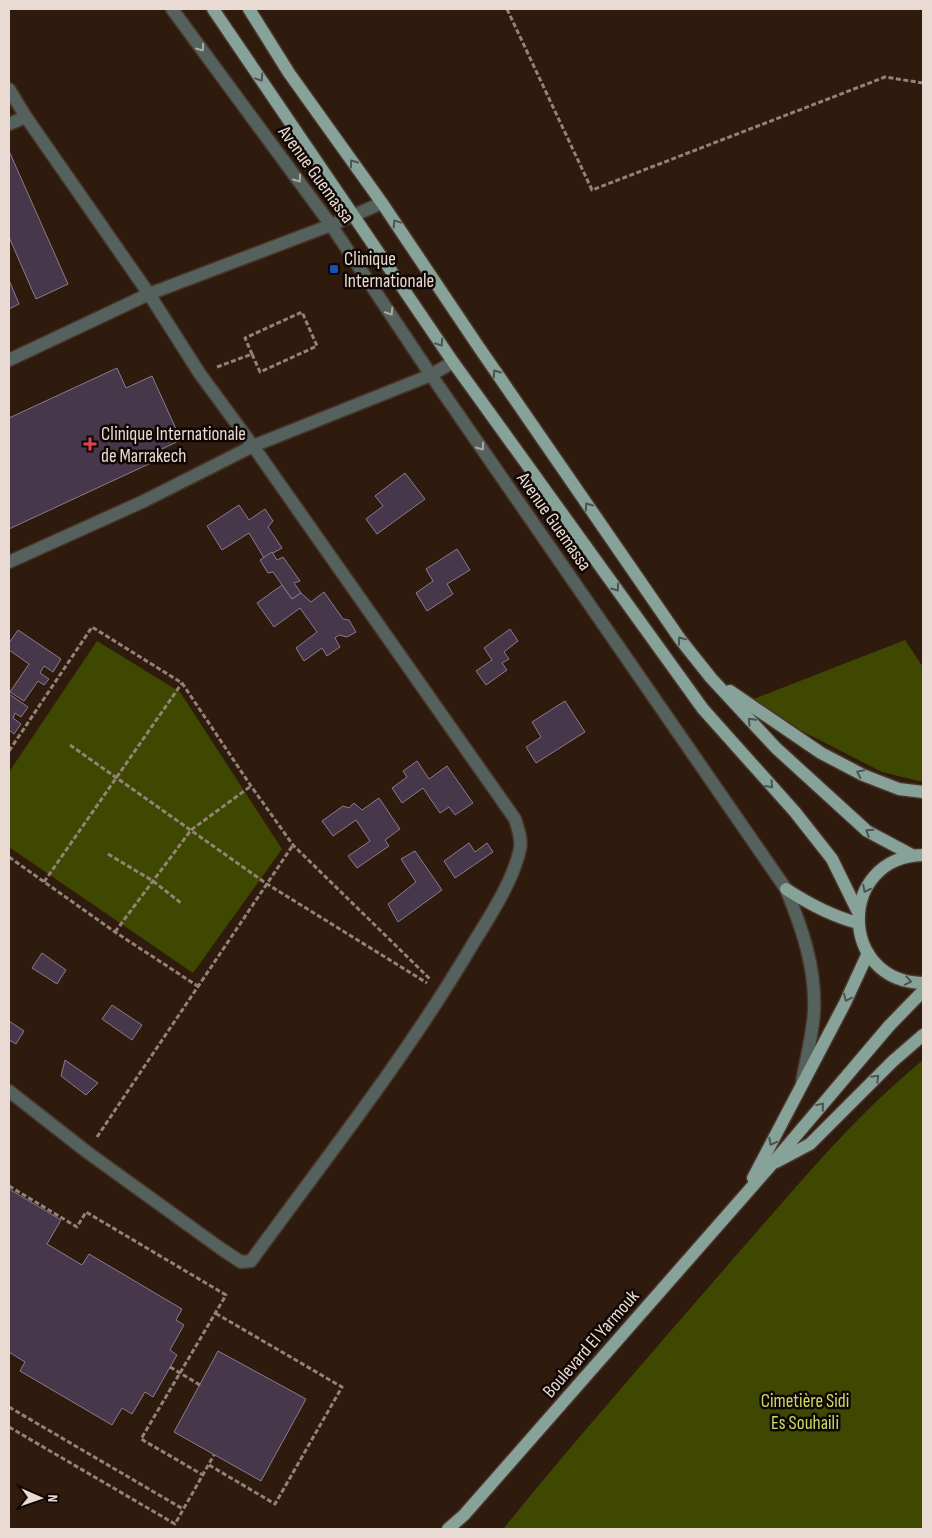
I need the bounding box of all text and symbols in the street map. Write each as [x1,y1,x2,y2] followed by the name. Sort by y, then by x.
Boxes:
[195,42,204,52] one-way arrow
[253,73,263,82] one-way arrow
[272,121,359,228] street label: Avenue Guemassa
[350,159,359,169] one-way arrow
[292,173,300,182] one-way arrow
[393,219,402,229] one-way arrow
[344,248,434,293] place label: Clinique Internationale
[328,263,340,275] marker: Clinique Internationale
[383,307,393,316] one-way arrow
[434,337,443,346] one-way arrow
[493,369,502,378] one-way arrow
[101,423,246,468] place label: Clinique Internationale de Marrakech
[83,437,97,451] marker: Clinique Internationale de Marrakech
[475,441,484,451] one-way arrow
[511,467,596,575] street label: Avenue Guemassa
[585,503,594,512] one-way arrow
[610,583,619,592] one-way arrow
[678,636,687,646] one-way arrow
[748,717,757,726] one-way arrow
[856,769,865,779] one-way arrow
[764,779,773,788] one-way arrow
[865,828,874,838] one-way arrow
[862,884,872,893] one-way arrow
[904,975,913,985] one-way arrow
[844,992,854,1001] one-way arrow
[870,1075,879,1084] one-way arrow
[816,1103,824,1112] one-way arrow
[768,1136,778,1145] one-way arrow
[538,1285,645,1403] street label: Boulevard El Yarmouk
[761,1390,849,1435] park label: Cimetière Sidi Es Souhaili
[15,1473,65,1523] north arrow
[44,1494,61,1502] text: N

